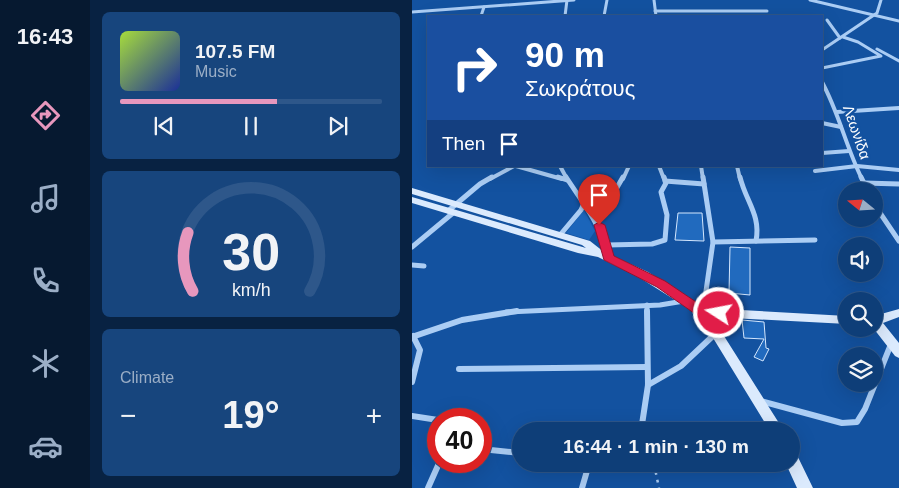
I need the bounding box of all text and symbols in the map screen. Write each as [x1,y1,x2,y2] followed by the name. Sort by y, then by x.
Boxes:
[17,24,73,49] text: 16:43
[442,35,507,100] icon: right
[525,35,605,74] text: 90 m
[195,41,275,62] text: 107.5 FM
[195,63,237,80] text: Music
[525,76,635,101] text: Σωκράτους
[28,98,63,133] icon: directions
[840,103,874,162] street label: Λεωνίδα
[150,112,178,140] icon: previous
[237,112,265,140] icon: pause
[324,112,352,140] icon: next
[495,130,523,158] icon: arrive
[442,133,485,154] text: Then
[578,174,620,225] pin
[28,181,63,216] icon: music
[585,181,613,209] icon: arrive
[838,182,883,228] north arrow
[838,182,883,392] map controls
[222,223,280,281] text: 30
[838,237,883,282] button: sound
[28,263,63,298] icon: phone
[232,280,270,300] text: km/h
[692,286,744,338] position arrow
[838,292,883,337] button: search
[28,346,63,381] icon: climate
[838,347,883,392] button: layers
[120,369,174,386] text: Climate
[222,394,280,436] text: 19°
[120,400,136,431] text: −
[366,400,382,431] text: +
[427,408,492,473] speed limit sign: 40
[28,429,63,464] icon: car
[563,436,749,457] text: 16:44 · 1 min · 130 m

